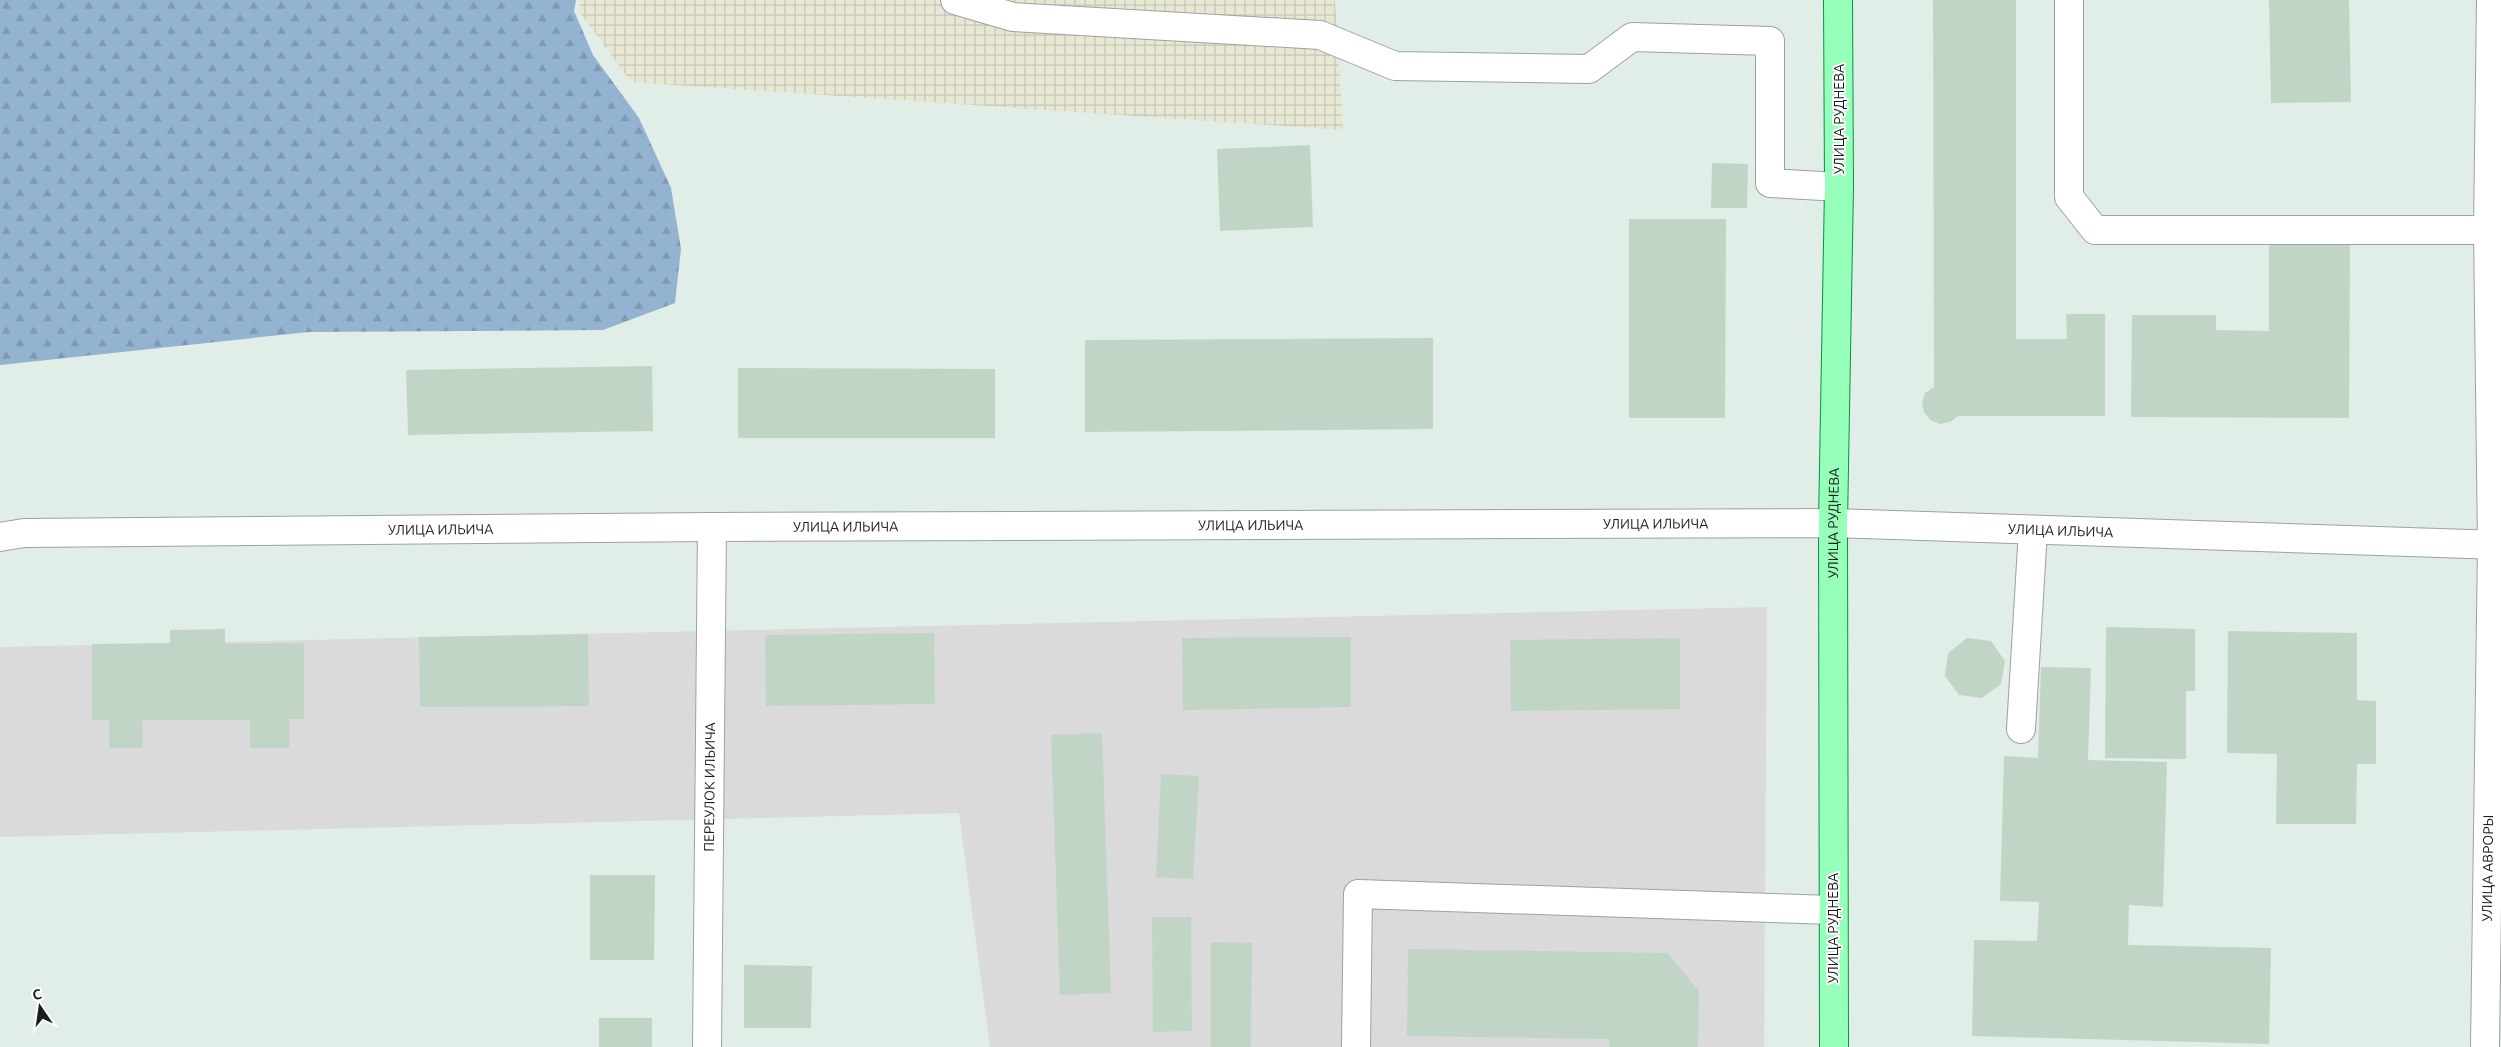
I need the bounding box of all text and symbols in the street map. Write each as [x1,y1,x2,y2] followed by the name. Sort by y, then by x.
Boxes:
[1831,64,1847,174] street label: УЛИЦА РУДНЕВА
[1825,468,1842,578] street label: УЛИЦА РУДНЕВА
[1603,515,1708,532] street label: УЛИЦА ИЛЬИЧА
[1198,517,1303,533] street label: УЛИЦА ИЛЬИЧА
[793,518,898,535] street label: УЛИЦА ИЛЬИЧА
[388,521,493,538] street label: УЛИЦА ИЛЬИЧА
[2008,521,2113,540] street label: УЛИЦА ИЛЬИЧА
[701,722,718,852] street label: ПЕРЕУЛОК ИЛЬИЧА
[2479,815,2496,921] street label: УЛИЦА АВРОРЫ
[1825,873,1841,983] street label: УЛИЦА РУДНЕВА
[15,982,65,1032] north arrow
[31,986,43,1003] text: С

